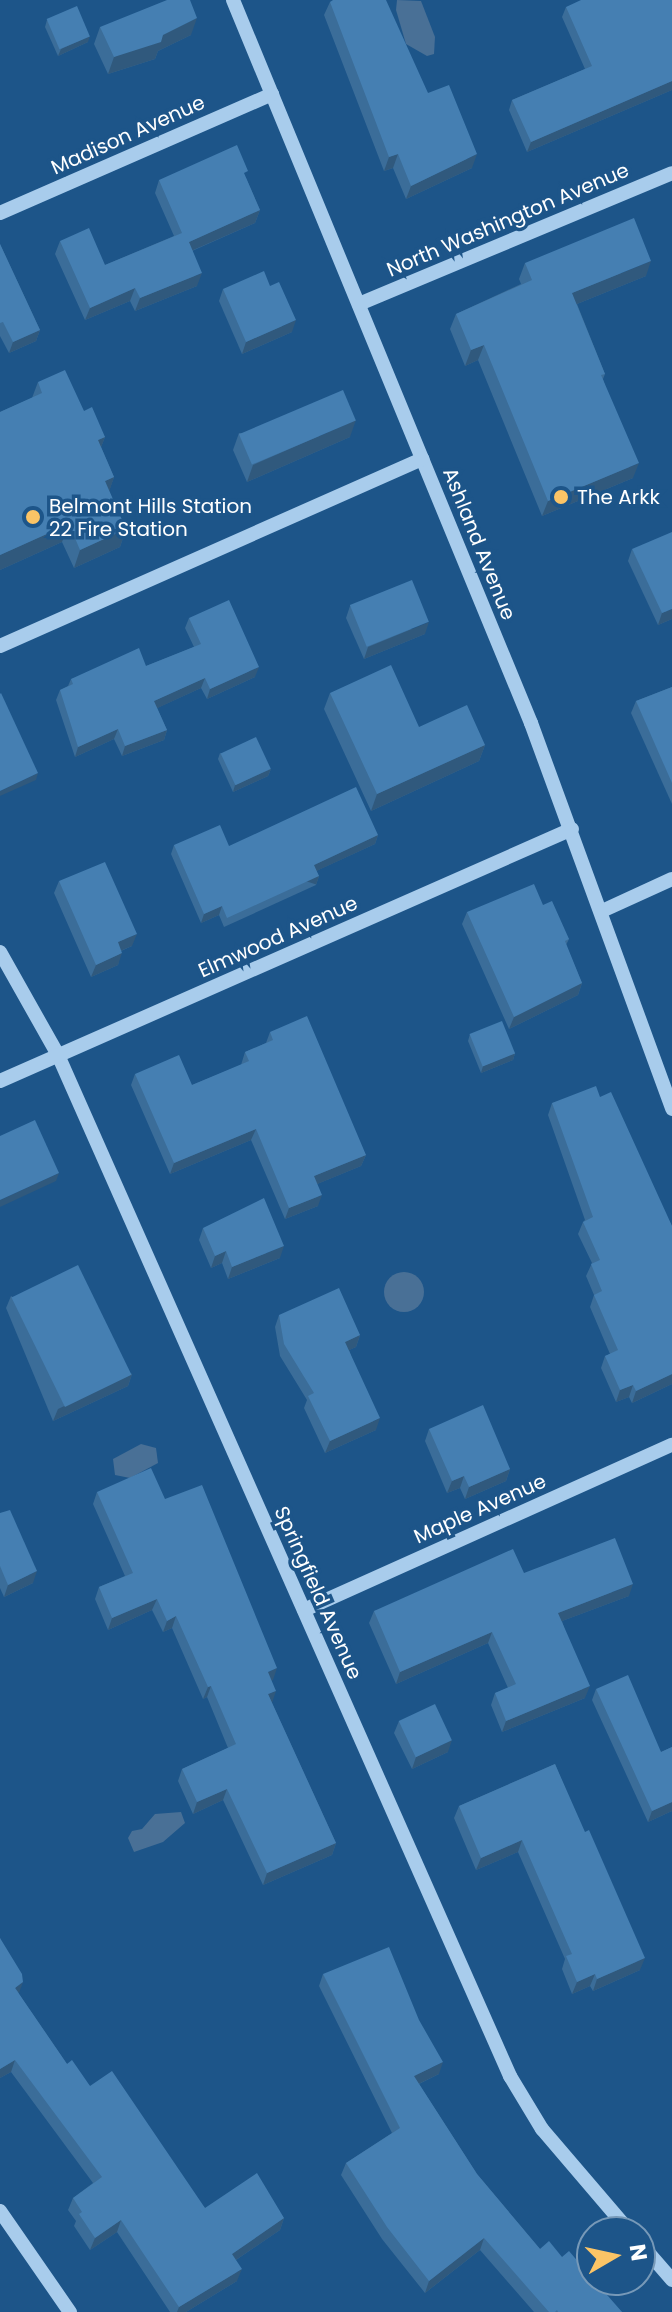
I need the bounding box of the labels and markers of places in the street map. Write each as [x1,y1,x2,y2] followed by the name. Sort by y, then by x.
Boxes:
[577,485,660,509] place label: The Arkk
[552,488,570,506] marker: The Arkk
[49,494,252,541] place label: Belmont Hills Station 22 Fire Station
[24,508,42,526] marker: Belmont Hills Station 22 Fire Station

